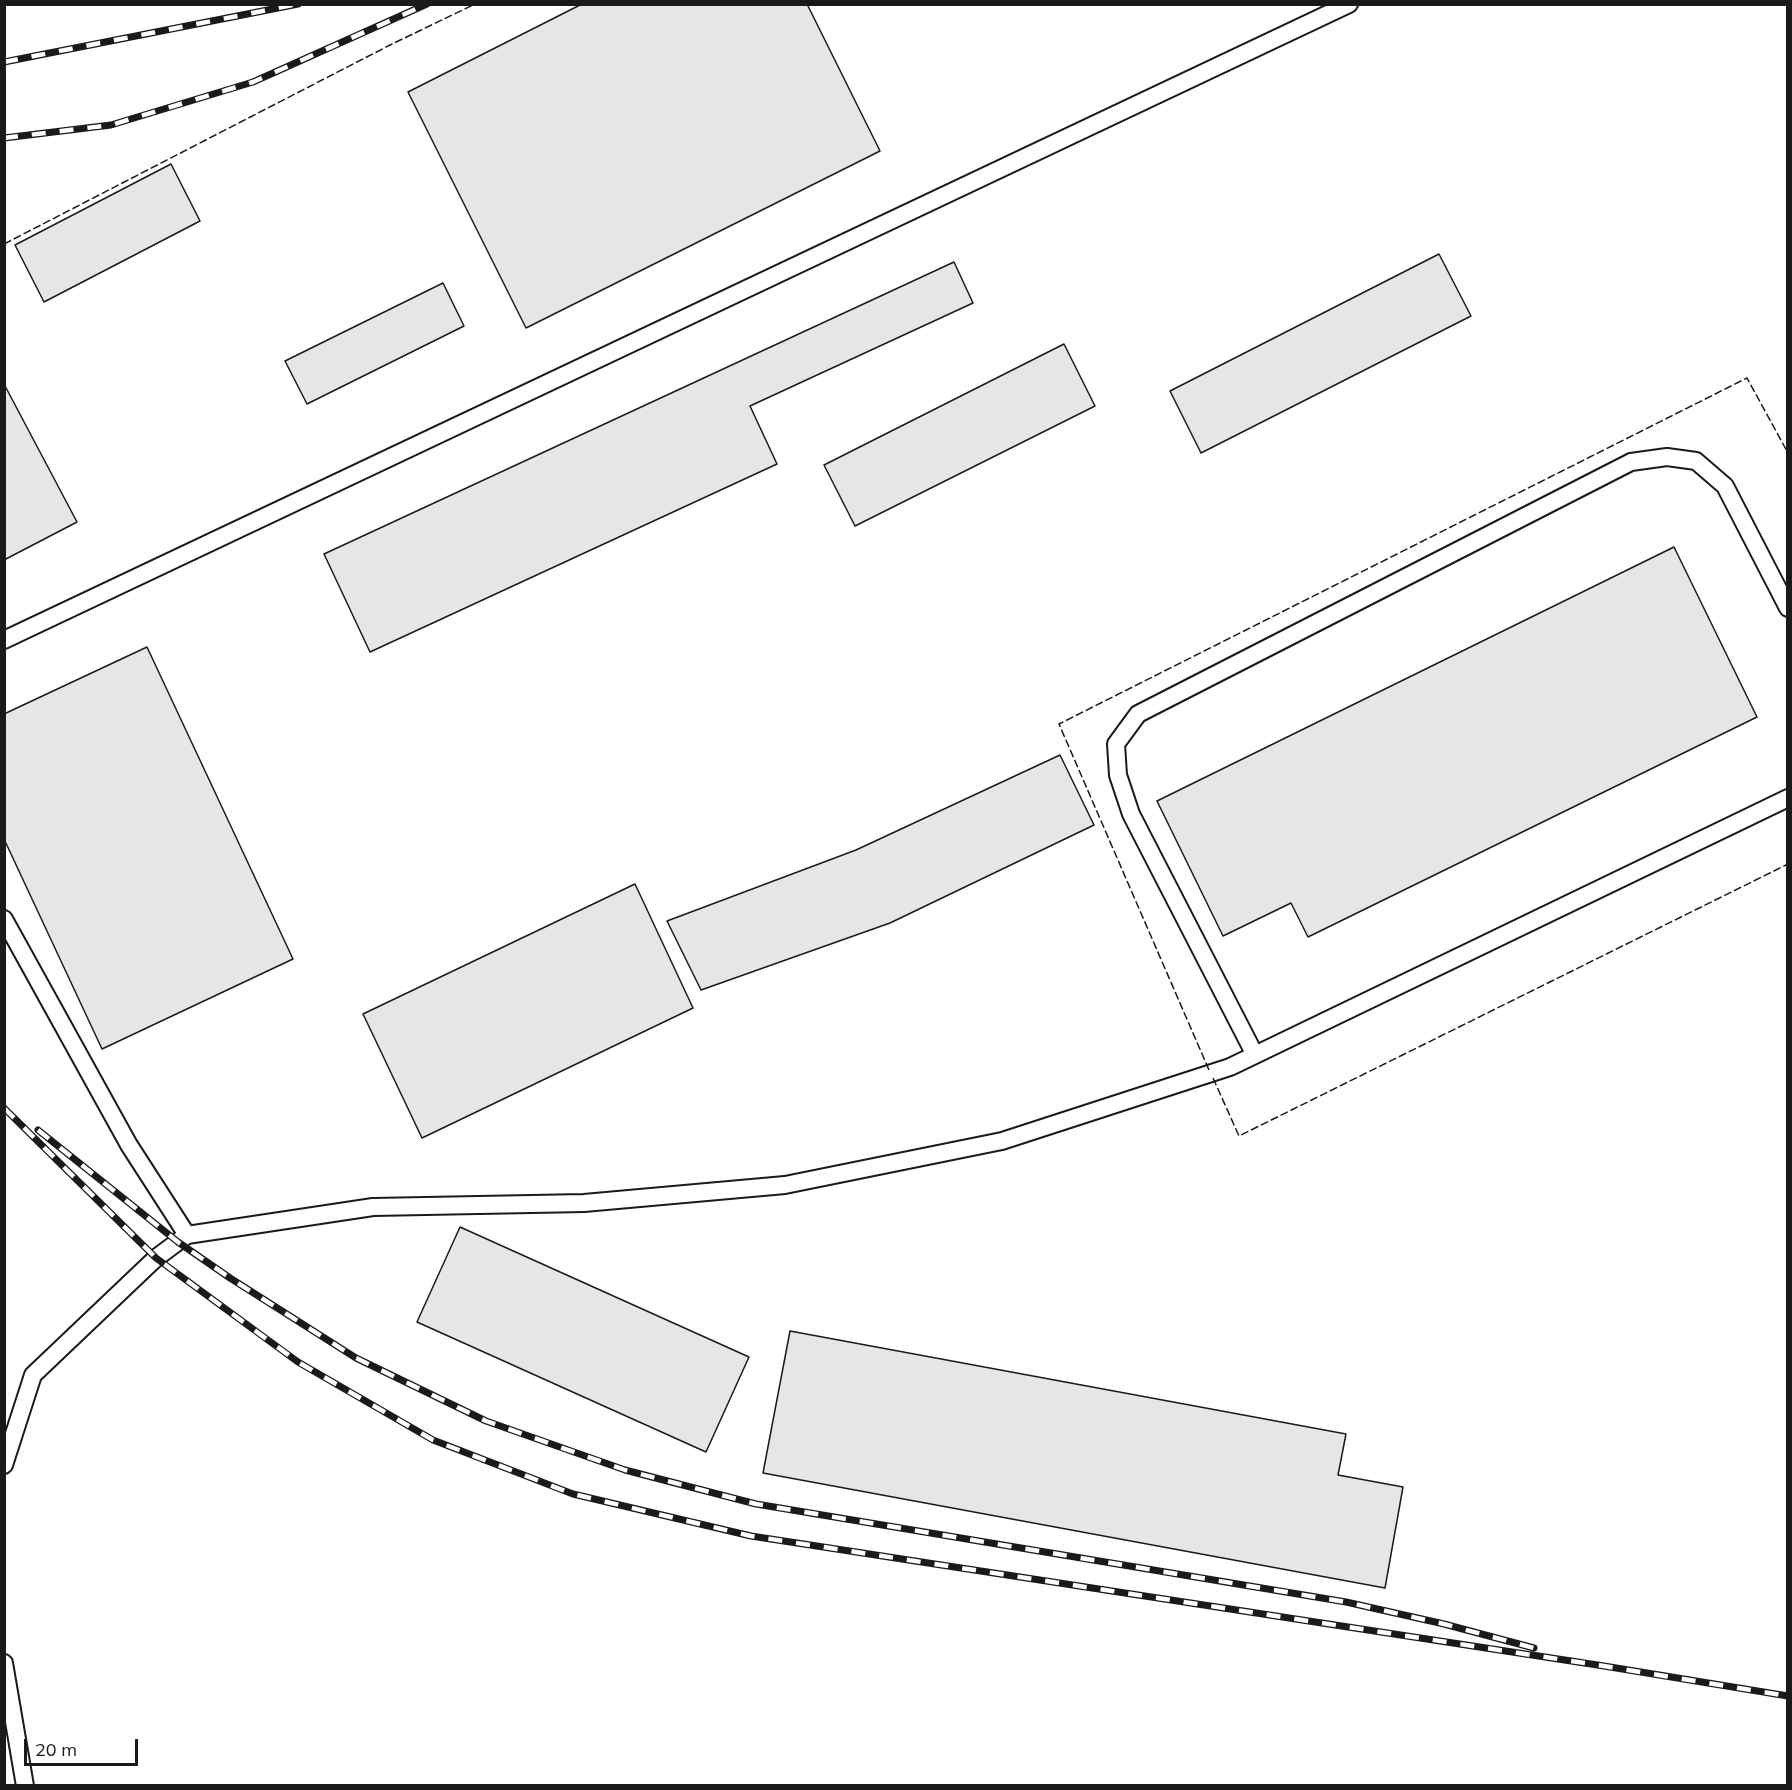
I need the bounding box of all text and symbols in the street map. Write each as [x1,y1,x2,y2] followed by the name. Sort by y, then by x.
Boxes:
[27,1727,141,1765] scale bar
[35,1738,77,1761] text: 20 m

